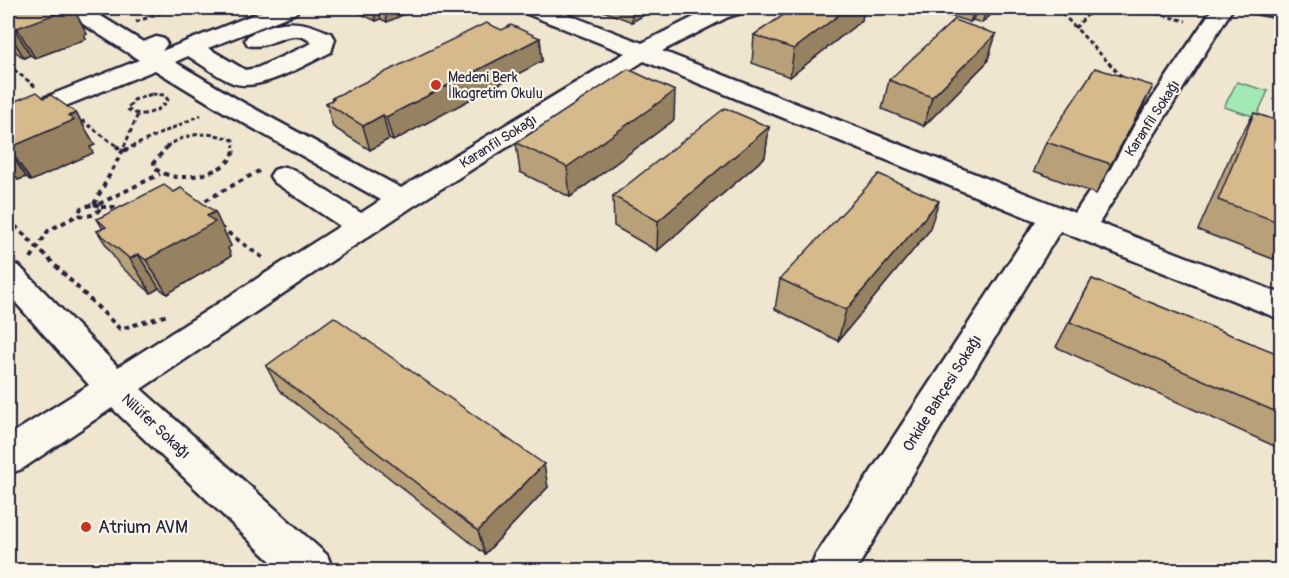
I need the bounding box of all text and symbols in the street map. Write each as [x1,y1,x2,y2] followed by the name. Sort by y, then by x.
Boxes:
[448,69,543,102] place label: Medeni Berk İlkogretim Okulu
[1121,77,1183,160] street label: Karanfil Sokağı
[429,78,443,92] marker: Medeni Berk İlkogretim Okulu
[457,111,540,172] street label: Karanfil Sokağı
[899,331,986,455] street label: Orkide Bahçesi Sokağı
[117,390,194,463] street label: Nilüfer Sokağı
[98,516,188,539] place label: Atrium AVM
[79,520,93,534] marker: Atrium AVM

